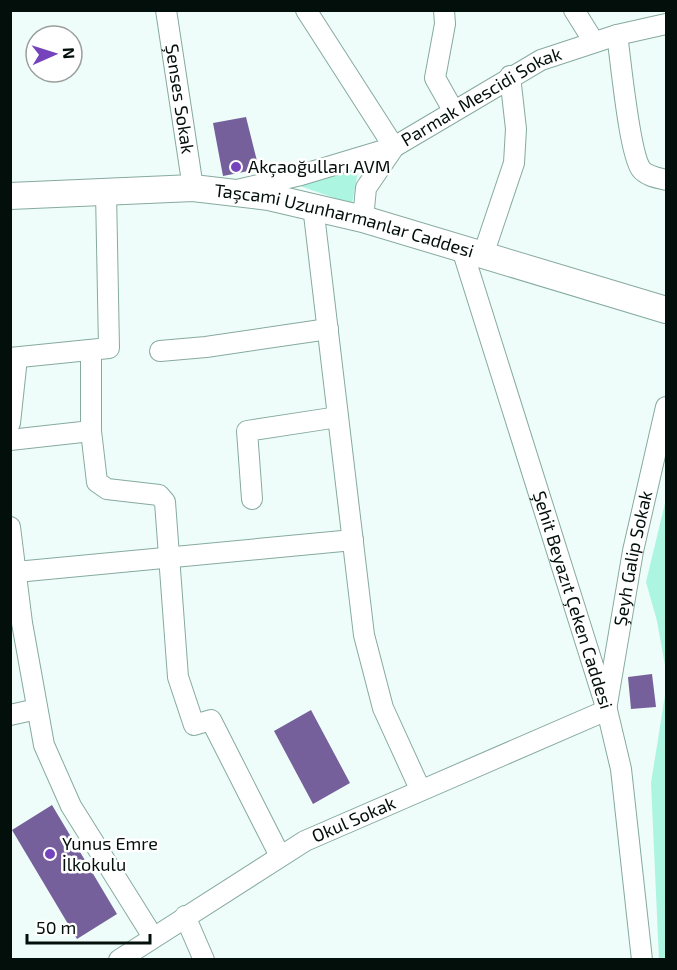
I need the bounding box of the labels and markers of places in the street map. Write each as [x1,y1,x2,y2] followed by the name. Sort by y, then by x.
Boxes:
[248,155,391,178] place label: Akçaoğulları AVM
[229,160,243,174] marker: Akçaoğulları AVM
[62,832,158,875] place label: Yunus Emre İlkokulu
[43,847,57,861] marker: Yunus Emre İlkokulu

